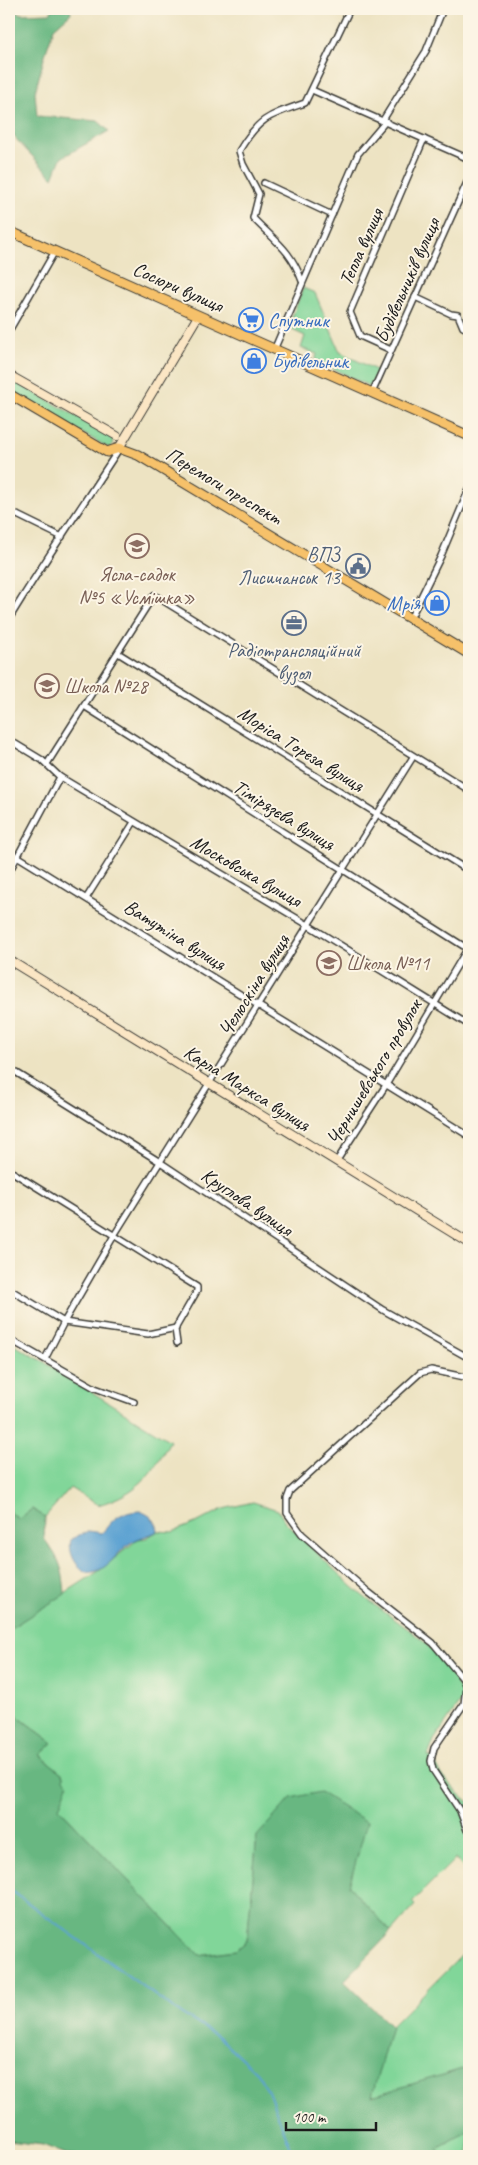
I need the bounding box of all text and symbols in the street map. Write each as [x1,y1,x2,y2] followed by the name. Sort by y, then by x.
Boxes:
[333,203,390,289] street label: Тепла вулиця
[368,212,446,346] street label: Будівельників вулиця
[129,256,229,319] street label: Сосюри вулиця
[238,307,264,333] supermarket icon: Спутник
[268,308,330,333] place label: Спутник
[241,348,267,374] shop icon: Будівельник
[272,349,350,374] place label: Будівельник
[161,441,287,531] street label: Перемоги проспект
[124,533,150,559] school or university icon: Ясла-садок №5 «Усмішка»
[238,542,342,590] place label: ВПЗ Лисичанськ 13
[345,553,371,579] public building icon: ВПЗ Лисичанськ 13
[79,562,195,610] place label: Ясла-садок №5 «Усмішка»
[424,590,450,616] shop icon: Мрія
[387,591,421,616] place label: Мрія
[281,610,307,636] office icon: Радіотрансляційний вузол
[227,638,362,686] place label: Радіотрансляційний вузол
[34,673,60,699] school or university icon: Школа №28
[64,674,149,699] place label: Школа №28
[233,700,369,798] street label: Моріса Тореза вулиця
[228,774,340,857] street label: Тімірязєва вулиця
[186,829,308,914] street label: Московська вулиця
[119,894,231,977] street label: Ватутіна вулиця
[213,929,296,1041] street label: Челюскіна вулиця
[316,950,342,976] school or university icon: Школа №11
[346,951,430,976] place label: Школа №11
[321,993,428,1149] street label: Чернишевського провулок
[179,1039,315,1137] street label: Карла Маркса вулиця
[196,1162,299,1243] street label: Круглова вулиця
[286,2100,376,2132] scale bar
[293,2108,327,2127] text: 100 m

